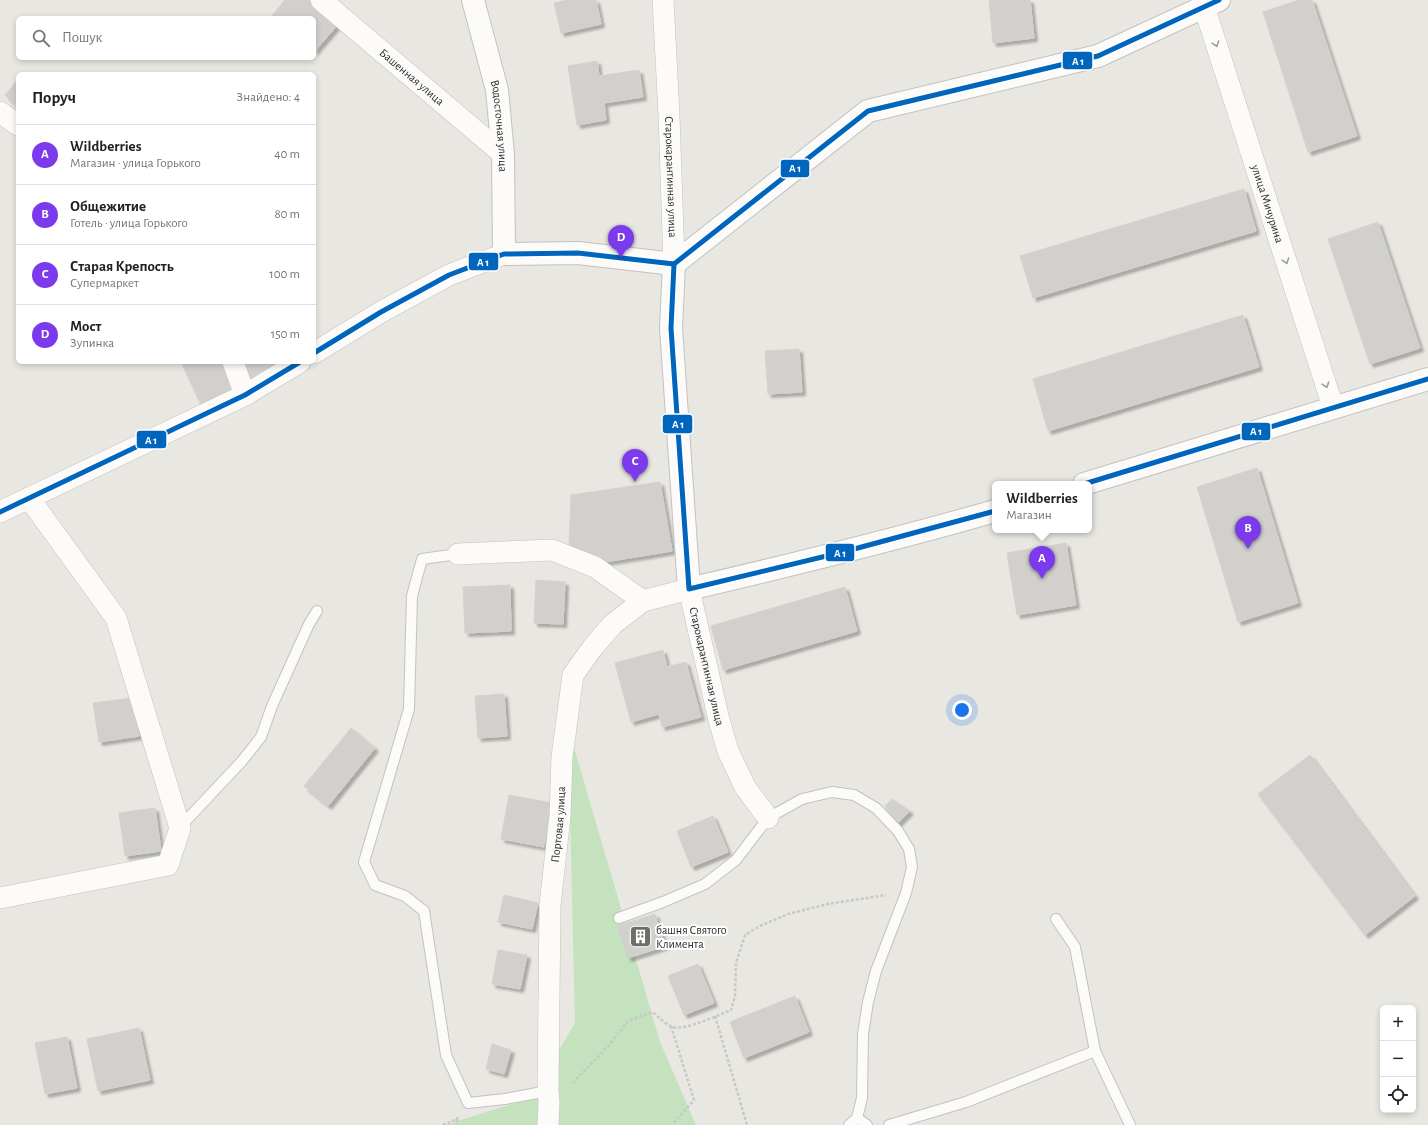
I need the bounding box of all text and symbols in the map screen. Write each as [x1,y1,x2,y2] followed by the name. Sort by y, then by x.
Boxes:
[16,16,316,60] search box
[30,27,52,49] icon: search
[62,30,102,45] text: Пошук
[1211,40,1220,47] one-way arrow
[377,46,447,108] street label: Башенная улица
[1062,51,1093,70] line badge: A 1
[1072,56,1084,67] text: A 1
[489,78,509,172] street label: Водосточная улица
[32,89,76,106] text: Поруч
[237,91,300,104] text: Знайдено: 4
[663,116,679,238] street label: Старокарантинная улица
[70,139,141,154] text: Wildberries
[41,148,49,161] text: A
[274,148,300,161] text: 40 m
[70,157,201,170] text: Магазин · улица Горького
[780,159,810,178] line badge: A 1
[1248,162,1286,245] street label: улица Мичурина
[789,163,801,174] text: A 1
[70,199,146,214] text: Общежитие
[41,208,49,221] text: B
[274,208,300,221] text: 80 m
[70,217,188,230] text: Готель · улица Горького
[608,225,634,258] pin: D
[468,252,499,271] line badge: A 1
[477,257,489,268] text: A 1
[1281,257,1290,264] one-way arrow
[70,259,174,274] text: Старая Крепость
[42,268,48,281] text: C
[269,268,300,281] text: 100 m
[70,277,139,290] text: Супермаркет
[70,319,101,334] text: Мост
[41,328,49,341] text: D
[271,328,300,341] text: 150 m
[70,337,114,350] text: Зупинка
[1321,381,1330,388] one-way arrow
[662,414,693,434] line badge: A 1
[672,419,684,430] text: A 1
[1241,422,1271,441] line badge: A 1
[1250,426,1262,437] text: A 1
[136,430,167,449] line badge: A 1
[145,435,157,446] text: A 1
[622,449,648,482] pin: C
[992,481,1092,533] popup
[1006,491,1078,506] text: Wildberries
[1006,509,1052,522] text: Магазин
[1235,516,1261,549] pin: B
[825,543,855,562] line badge: A 1
[1029,546,1055,579] pin: A
[834,548,846,559] text: A 1
[687,606,727,728] street label: Старокарантинная улица
[952,700,972,720] your location
[549,786,567,863] street label: Портовая улица
[628,924,654,950] building icon: башня Святого Климента
[656,924,727,950] place label: башня Святого Климента
[1380,1005,1416,1113] map controls
[1380,1005,1416,1041] button: +
[1380,1041,1416,1077] button: −
[1380,1077,1416,1113] button: locate

